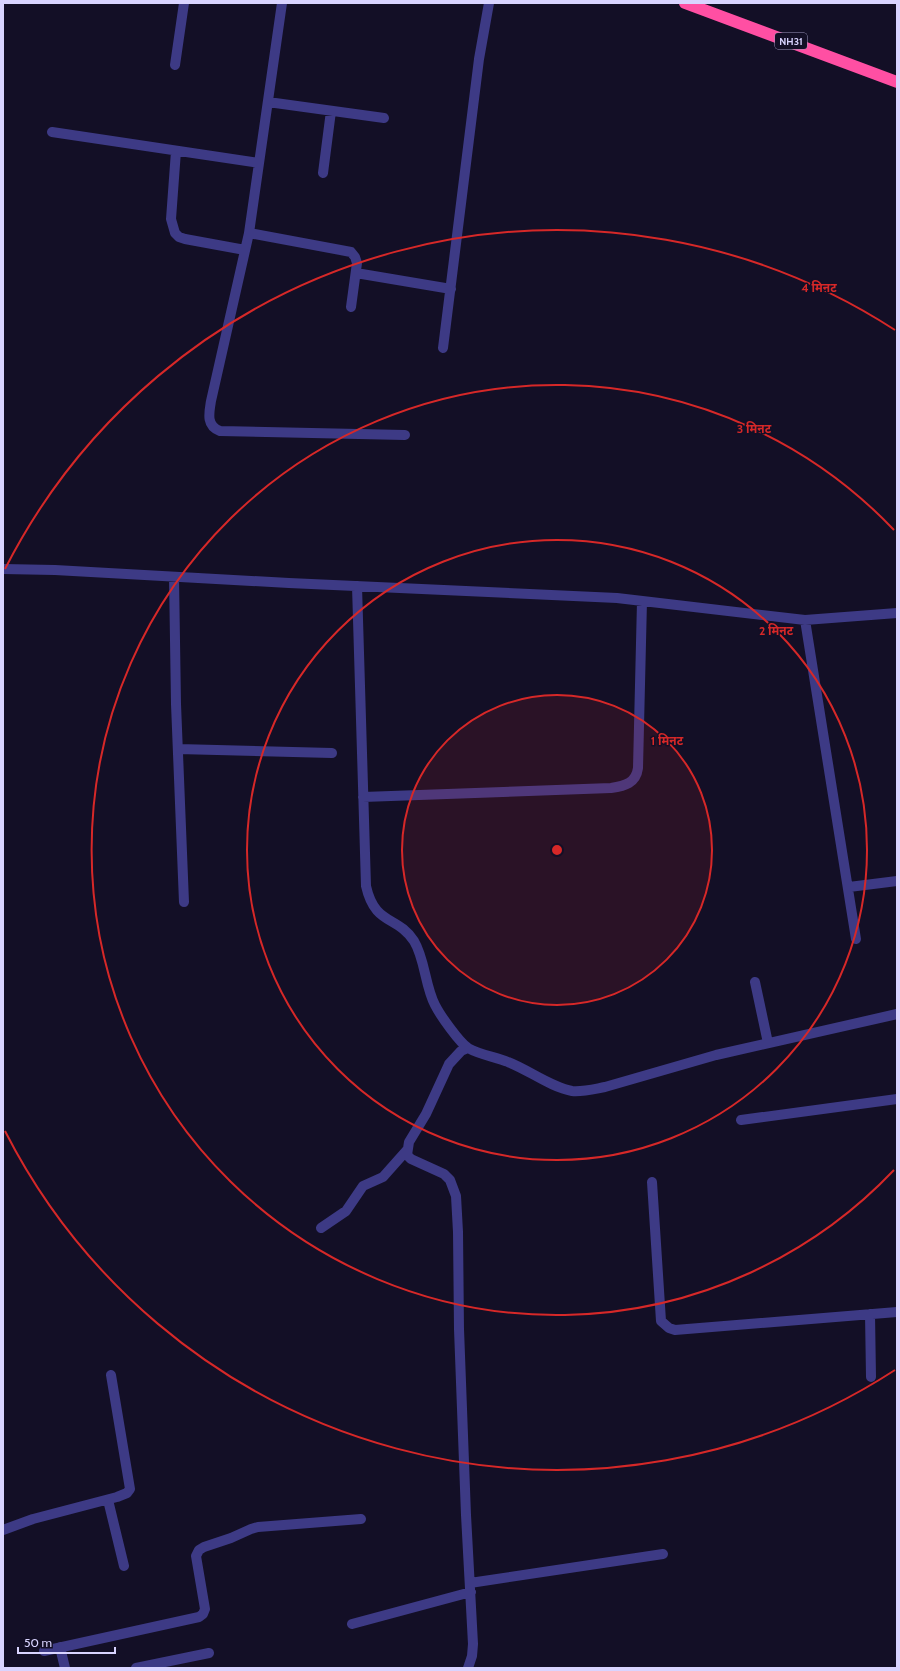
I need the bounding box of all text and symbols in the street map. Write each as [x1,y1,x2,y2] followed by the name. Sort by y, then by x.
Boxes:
[775,33,807,49] road number: NH31
[801,280,837,295] text: 4 मिनट
[737,421,772,436] text: 3 मिनट
[759,623,794,638] text: 2 मिनट
[651,733,684,748] text: 1 मिनट
[550,843,564,857] centre of rings
[18,1629,115,1655] scale bar
[24,1635,52,1650] text: 50 m

